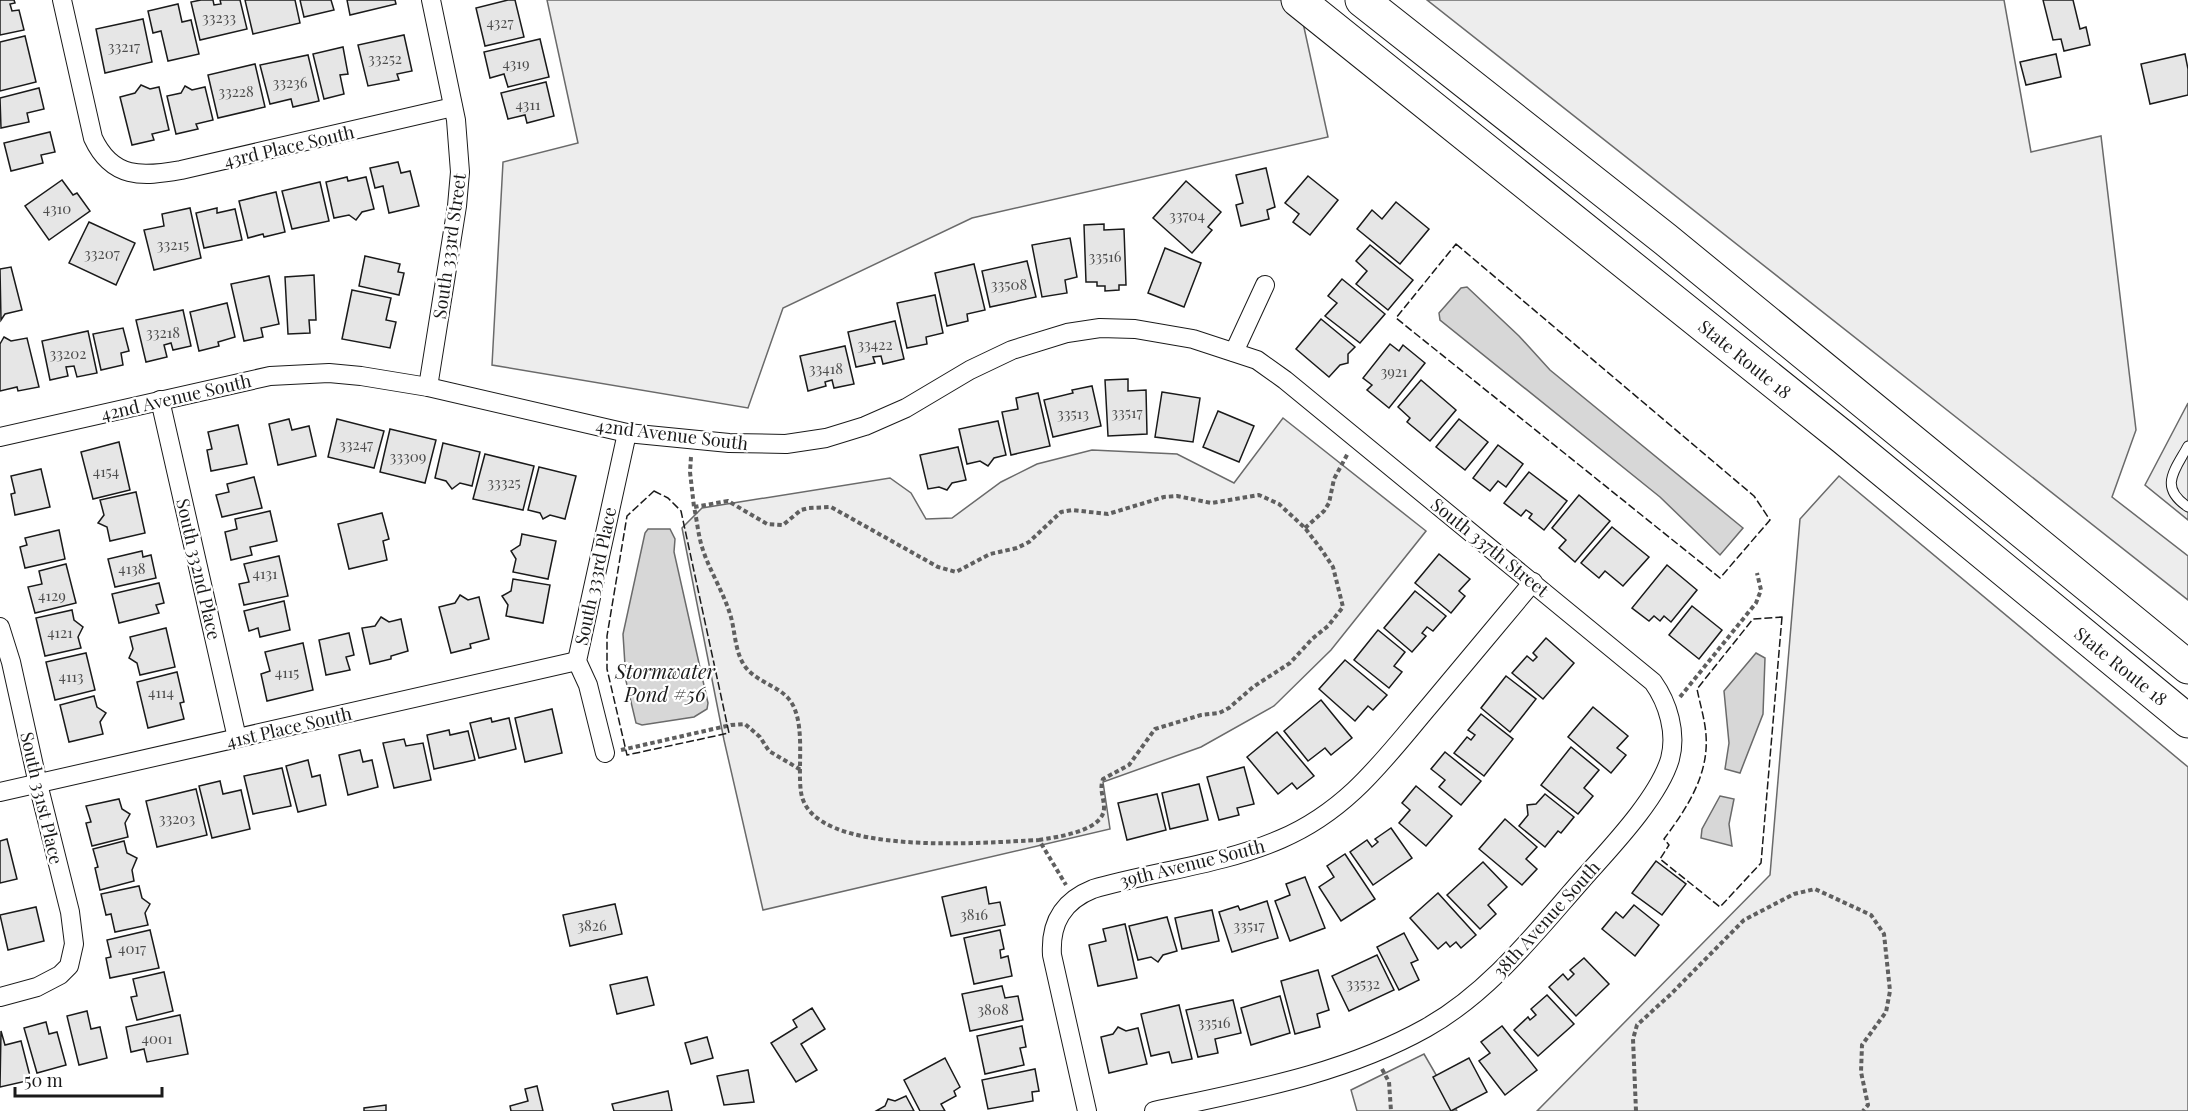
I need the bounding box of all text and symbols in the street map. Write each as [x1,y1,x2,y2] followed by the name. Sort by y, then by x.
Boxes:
[202,7,236,27] house number: 33233
[486,12,514,32] house number: 4327
[108,36,140,56] house number: 33217
[368,48,402,68] house number: 33252
[502,53,530,73] house number: 4319
[272,72,308,92] house number: 33236
[218,81,254,101] house number: 33228
[515,94,541,114] house number: 4311
[221,119,357,173] street label: 43rd Place South
[427,171,471,320] street label: South 333rd Street
[43,198,71,218] house number: 4310
[1169,205,1205,225] house number: 33704
[157,234,189,254] house number: 33215
[84,243,120,263] house number: 33207
[1088,246,1122,266] house number: 33516
[991,274,1027,294] house number: 33508
[1694,314,1796,404] street label: State Route 18
[146,322,180,342] house number: 33218
[857,334,893,354] house number: 33422
[50,343,86,363] house number: 33202
[809,358,843,378] house number: 33418
[1380,361,1408,381] house number: 3921
[99,368,254,426] street label: 42nd Avenue South
[1111,402,1143,422] house number: 33517
[1057,403,1089,423] house number: 33513
[594,413,750,455] street label: 42nd Avenue South
[339,434,373,454] house number: 33247
[390,446,426,466] house number: 33309
[93,461,119,481] house number: 4154
[487,472,521,492] house number: 33325
[1426,492,1554,602] street label: South 337th Street
[171,496,227,642] street label: South 332nd Place
[569,505,621,647] street label: South 333rd Place
[118,558,146,578] house number: 4138
[252,563,278,583] house number: 4131
[38,585,66,605] house number: 4129
[2070,621,2172,711] street label: State Route 18
[47,622,73,642] house number: 4121
[614,657,717,707] water label: Stormwater Pond #56
[275,662,299,682] house number: 4115
[58,666,84,686] house number: 4113
[148,682,174,702] house number: 4114
[224,701,354,753] street label: 41st Place South
[15,729,69,867] street label: South 331st Place
[159,808,195,828] house number: 33203
[1117,833,1268,893] street label: 39th Avenue South
[1487,855,1605,982] street label: 38th Avenue South
[960,904,988,924] house number: 3816
[577,915,607,935] house number: 3826
[1233,915,1265,935] house number: 33517
[118,938,146,958] house number: 4017
[1346,973,1380,993] house number: 33532
[977,999,1009,1019] house number: 3808
[1197,1012,1231,1032] house number: 33516
[142,1028,173,1048] house number: 4001
[15,1060,162,1098] scale bar
[24,1068,63,1092] text: 50 m

